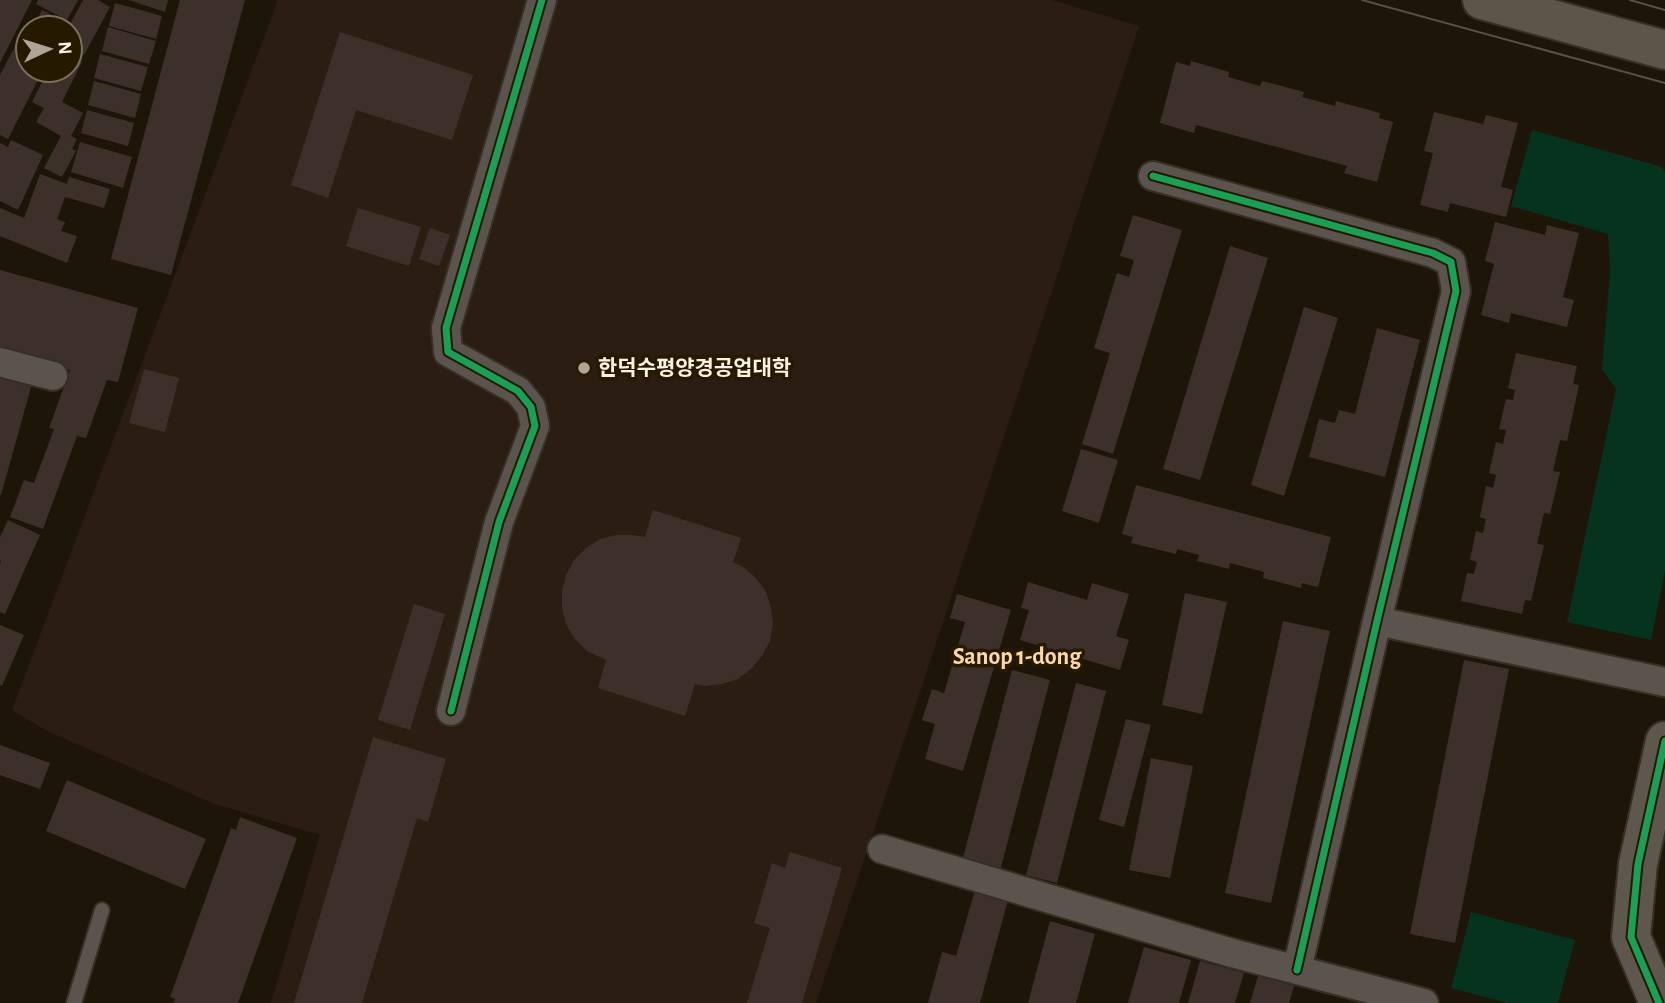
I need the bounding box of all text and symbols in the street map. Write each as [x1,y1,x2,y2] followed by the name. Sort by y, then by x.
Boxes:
[14,14,84,84] north arrow
[55,41,74,55] text: N
[598,357,791,379] place label: 한덕수평양경공업대학
[576,360,592,376] marker: 한덕수평양경공업대학
[953,645,1082,669] district label: Sanop 1-dong

